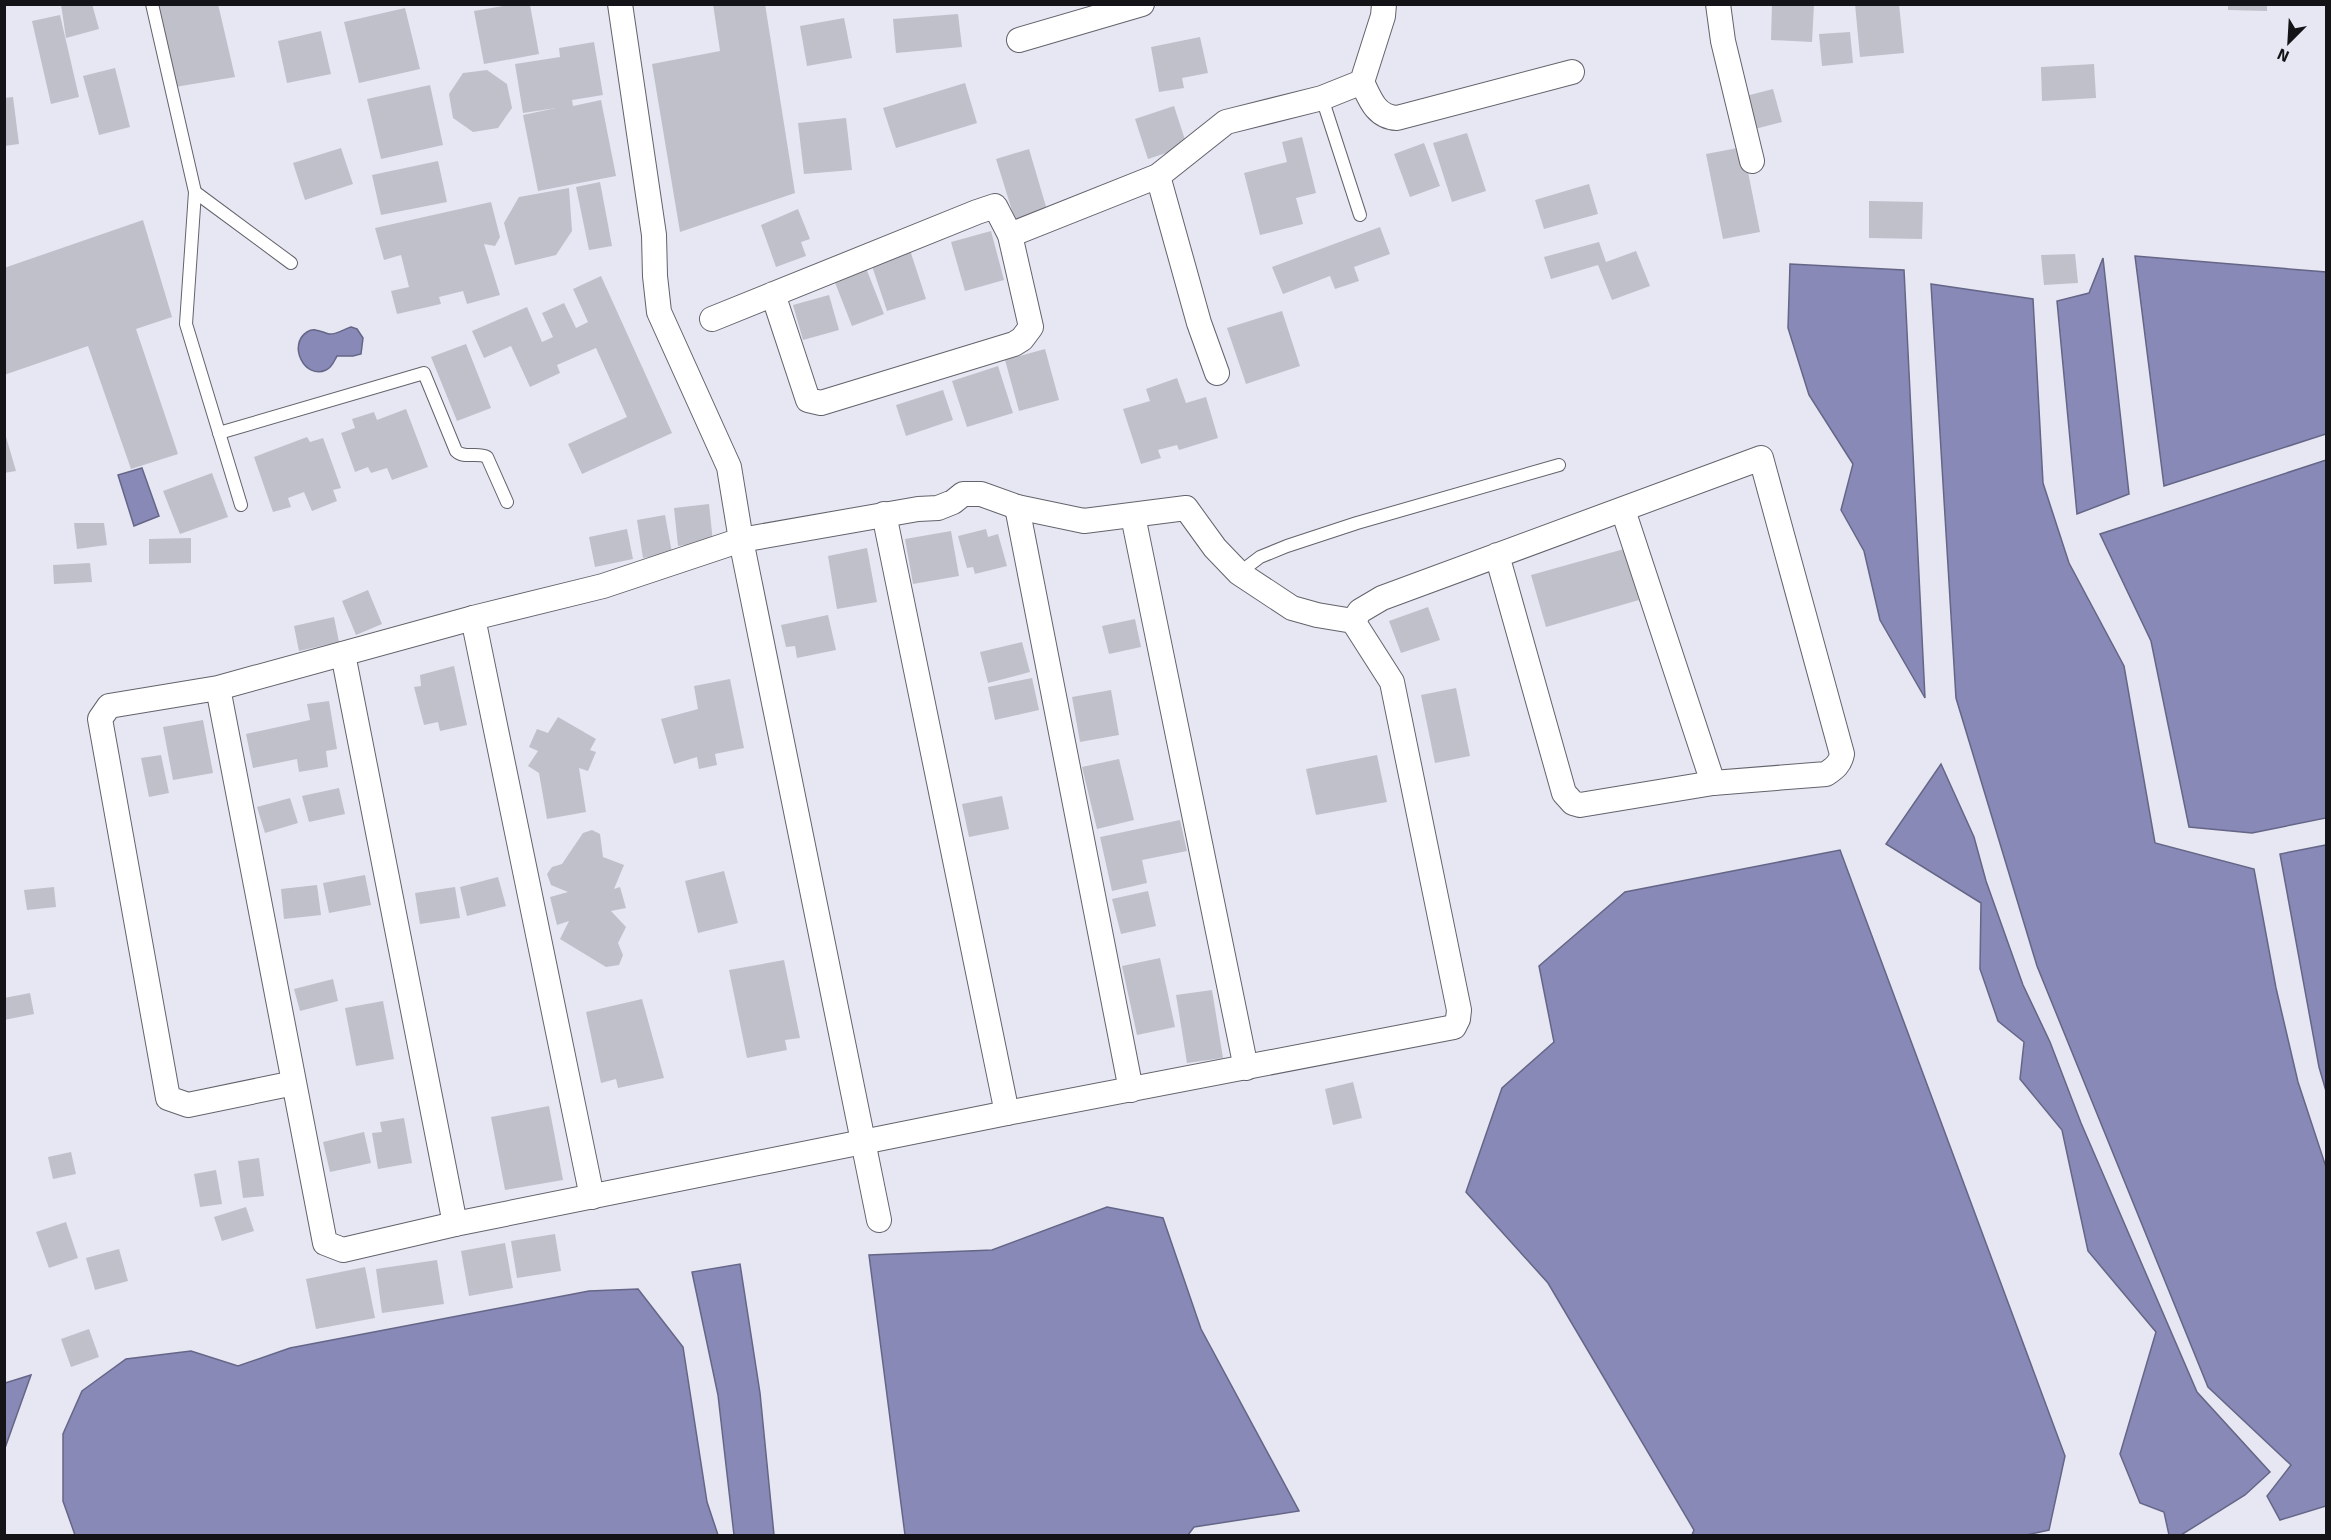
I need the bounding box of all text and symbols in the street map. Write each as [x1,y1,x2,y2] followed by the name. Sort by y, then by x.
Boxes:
[2259,12,2319,72] north arrow
[2274,43,2292,66] text: N

